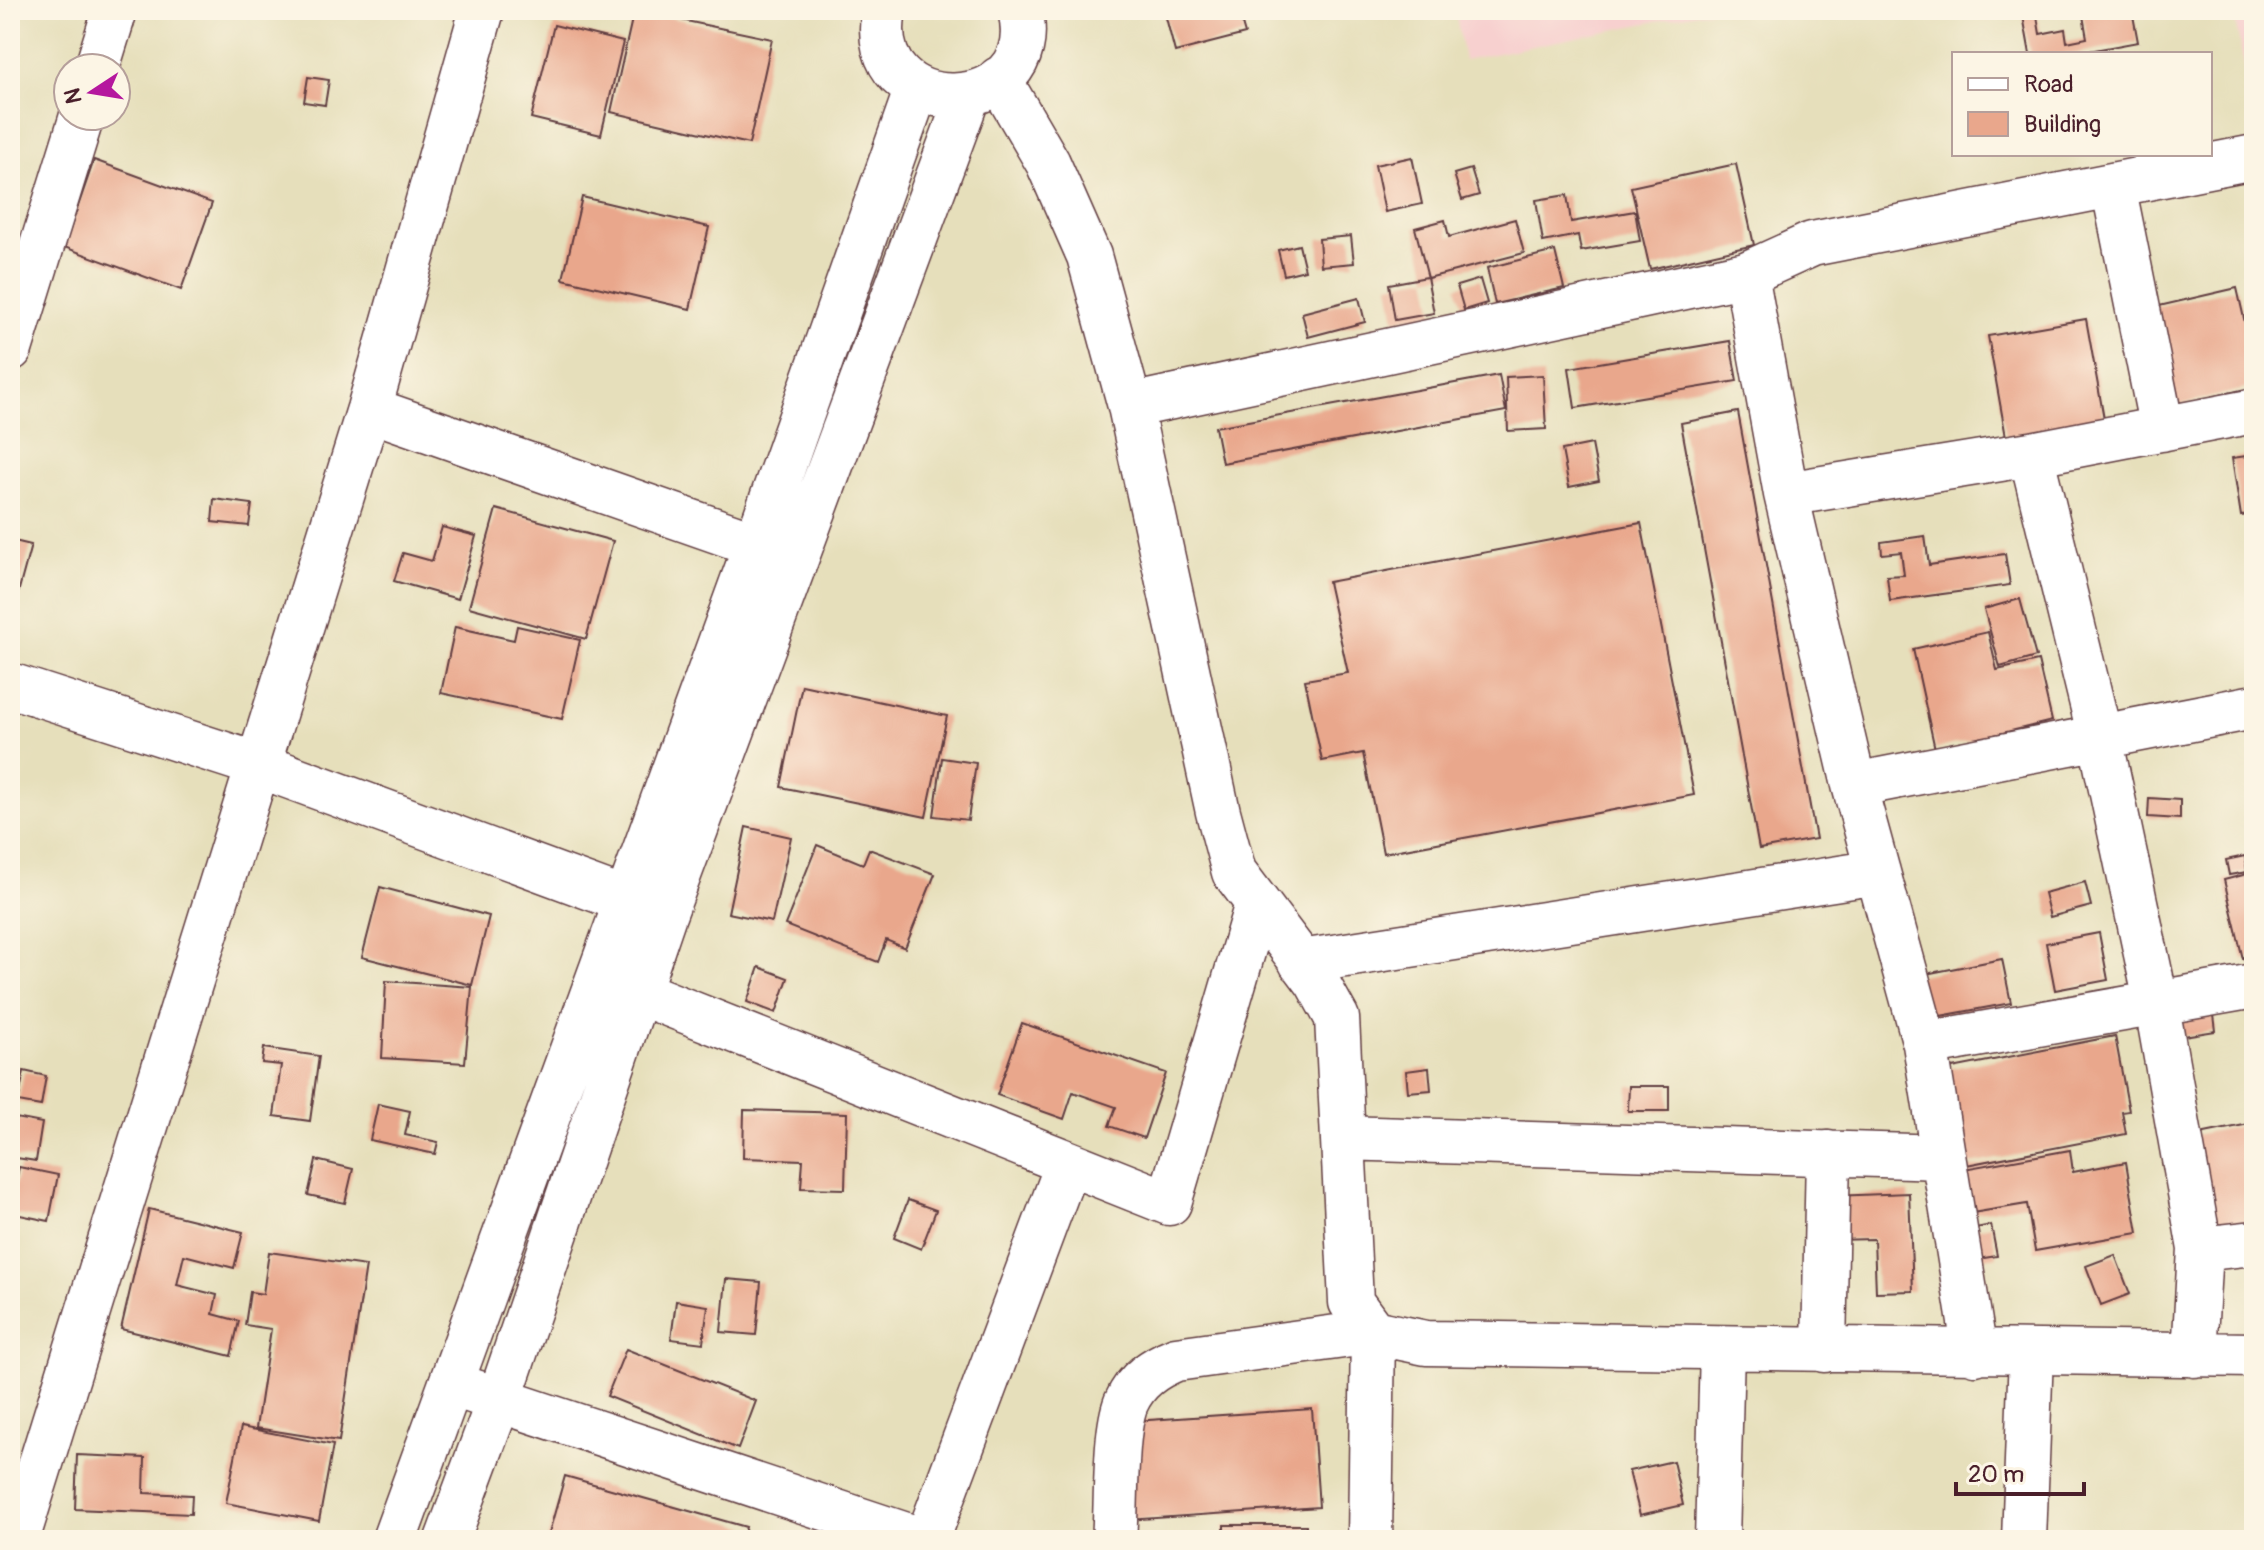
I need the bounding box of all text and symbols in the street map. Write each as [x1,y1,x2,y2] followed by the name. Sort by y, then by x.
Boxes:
[52,52,132,132] north arrow
[1952,52,2212,156] legend
[2024,70,2074,99] text: Road
[58,86,89,106] text: N
[2024,110,2101,139] text: Building
[1956,1446,2084,1496] scale bar
[1968,1460,2024,1489] text: 20 m

